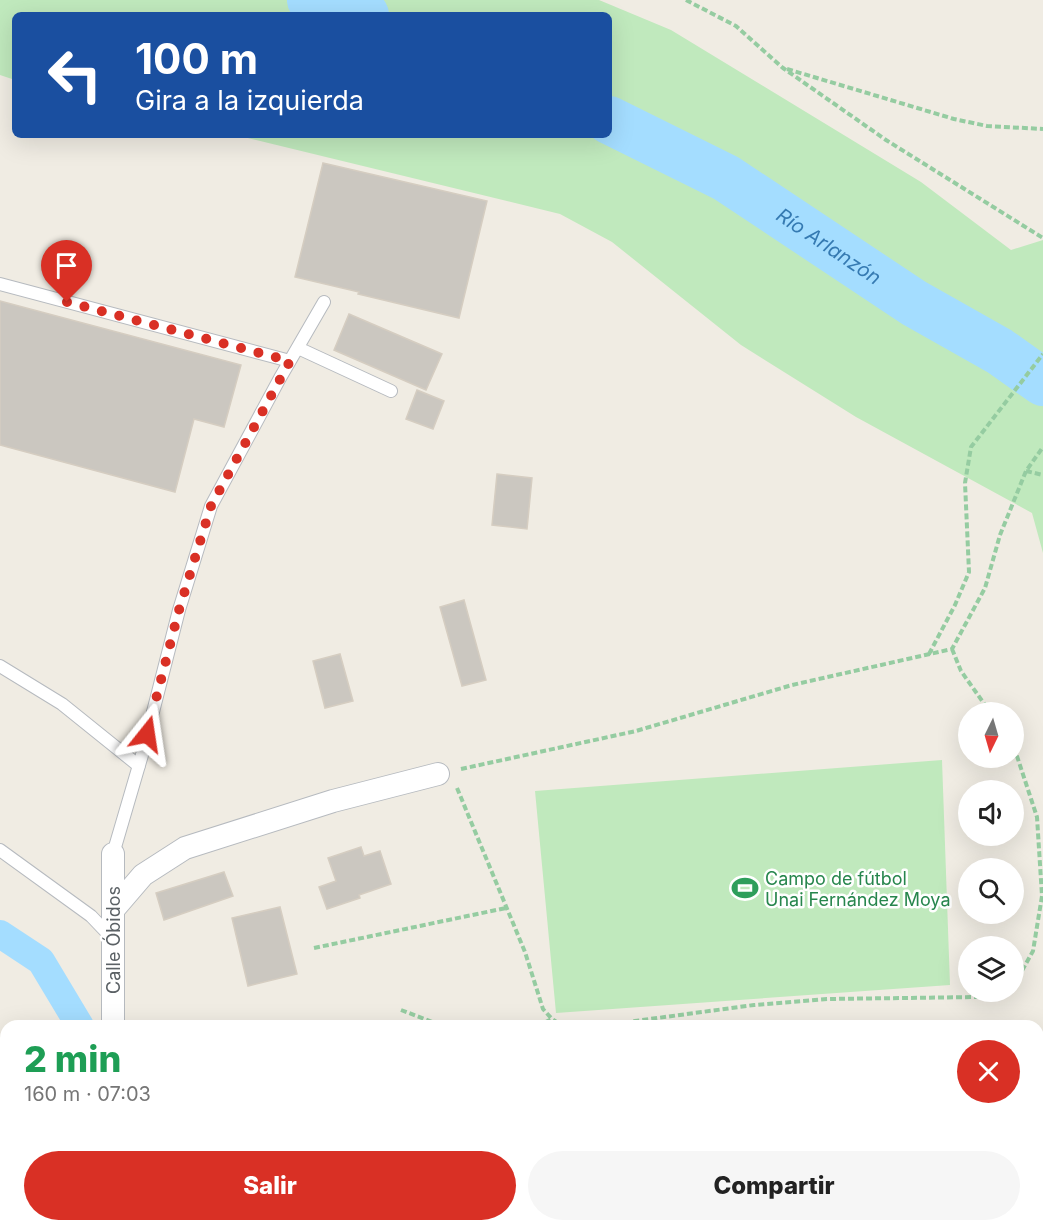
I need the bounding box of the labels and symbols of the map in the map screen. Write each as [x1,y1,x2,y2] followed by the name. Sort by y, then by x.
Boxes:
[772,203,886,290] water label: Río Arlanzón
[41,240,92,302] pin
[115,702,179,766] position arrow
[958,702,1024,768] north arrow
[765,868,951,910] place label: Campo de fútbol Unai Fernández Moya
[730,873,760,903] sports icon: Campo de fútbol Unai Fernández Moya
[102,886,124,994] street label: Calle Óbidos

